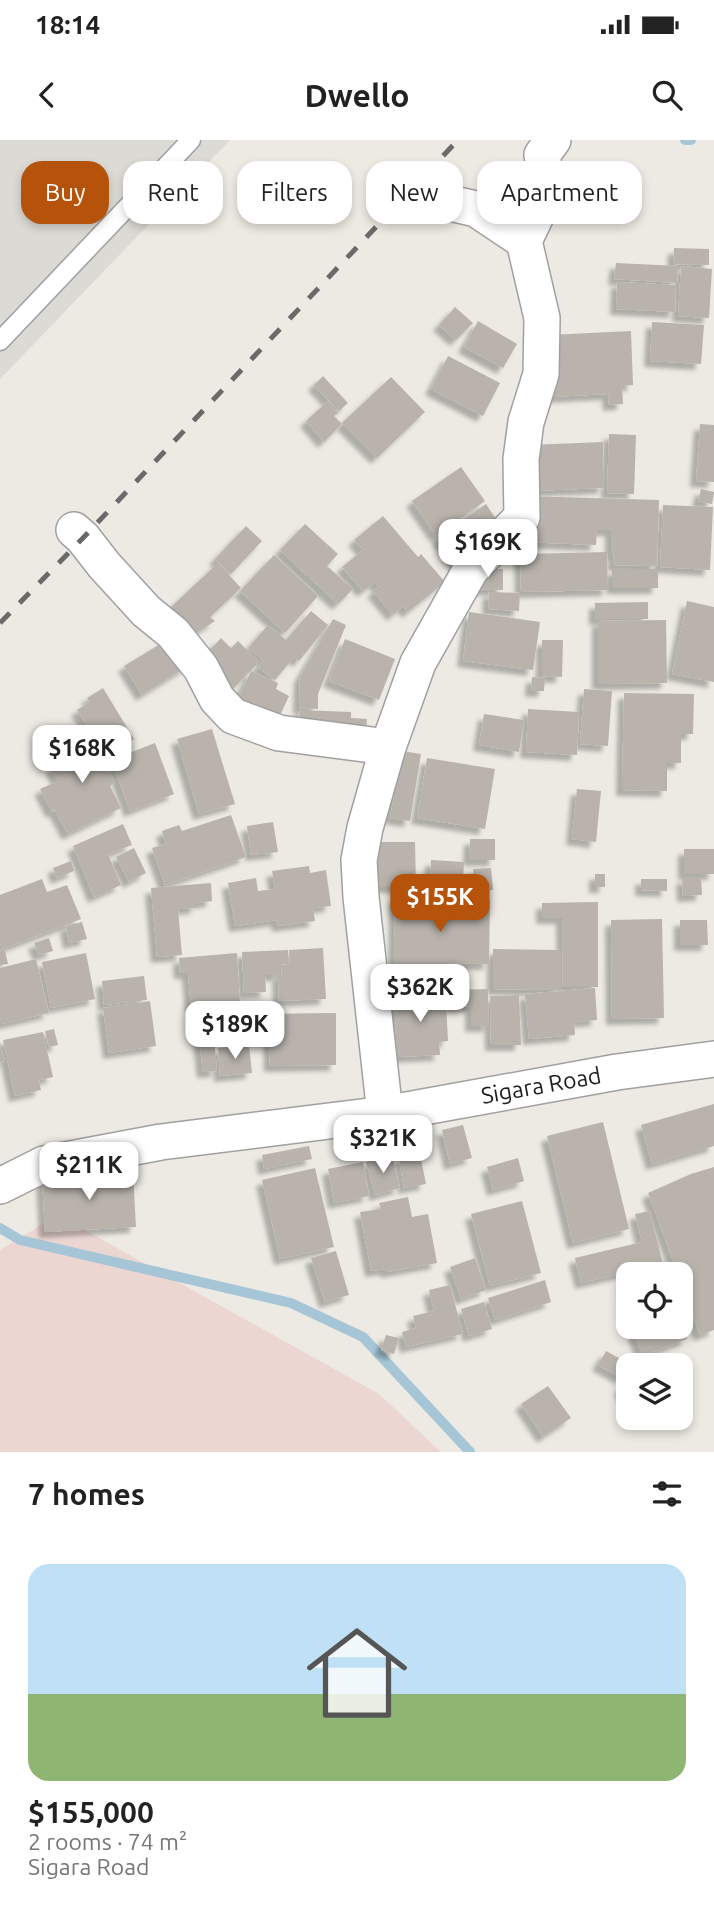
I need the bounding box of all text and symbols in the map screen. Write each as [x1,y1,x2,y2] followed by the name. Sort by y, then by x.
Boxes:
[35,10,100,39] text: 18:14
[28,76,66,114] icon: back
[648,76,686,114] icon: search
[304,77,410,113] text: Dwello
[21,161,109,224] chip: Buy
[123,161,223,224] chip: Rent
[237,161,352,224] chip: Filters
[366,161,463,224] chip: New
[477,161,642,224] chip: Apartment
[439,520,537,579] pin: $169K
[454,529,522,554] text: $169K
[33,726,131,785] pin: $168K
[48,735,116,760] text: $168K
[391,874,489,934] pin: $155K
[406,884,474,909] text: $155K
[371,964,469,1024] pin: $362K
[386,974,454,999] text: $362K
[186,1002,284,1061] pin: $189K
[201,1011,269,1036] text: $189K
[479,1062,603,1108] street label: Sigara Road
[334,1116,432,1175] pin: $321K
[349,1125,417,1150] text: $321K
[40,1142,138,1202] pin: $211K
[55,1152,123,1177] text: $211K
[616,1262,693,1430] map controls
[616,1262,693,1339] button: locate
[616,1353,693,1430] button: layers
[648,1475,686,1513] icon: filters
[28,1477,145,1511] text: 7 homes
[294,1610,420,1736] icon: home
[28,1795,154,1829] text: $155,000
[28,1829,187,1854] text: 2 rooms · 74 m²
[28,1854,150,1879] text: Sigara Road

